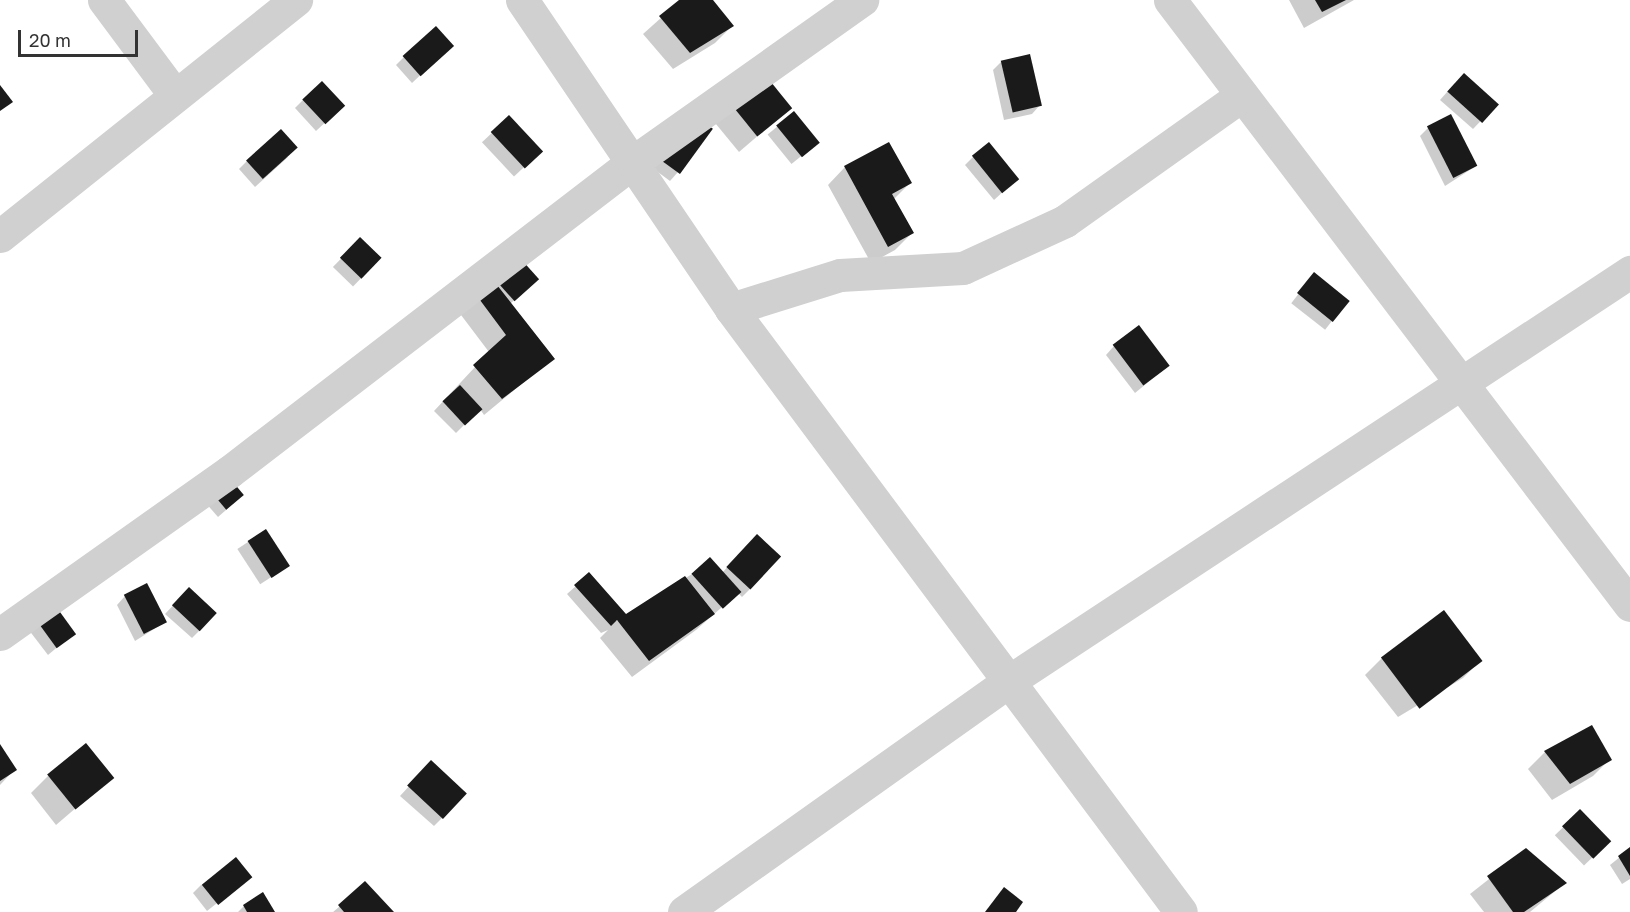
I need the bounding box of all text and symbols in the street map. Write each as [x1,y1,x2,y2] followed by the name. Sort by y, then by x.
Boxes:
[21,18,141,56] scale bar
[29,29,71,51] text: 20 m

